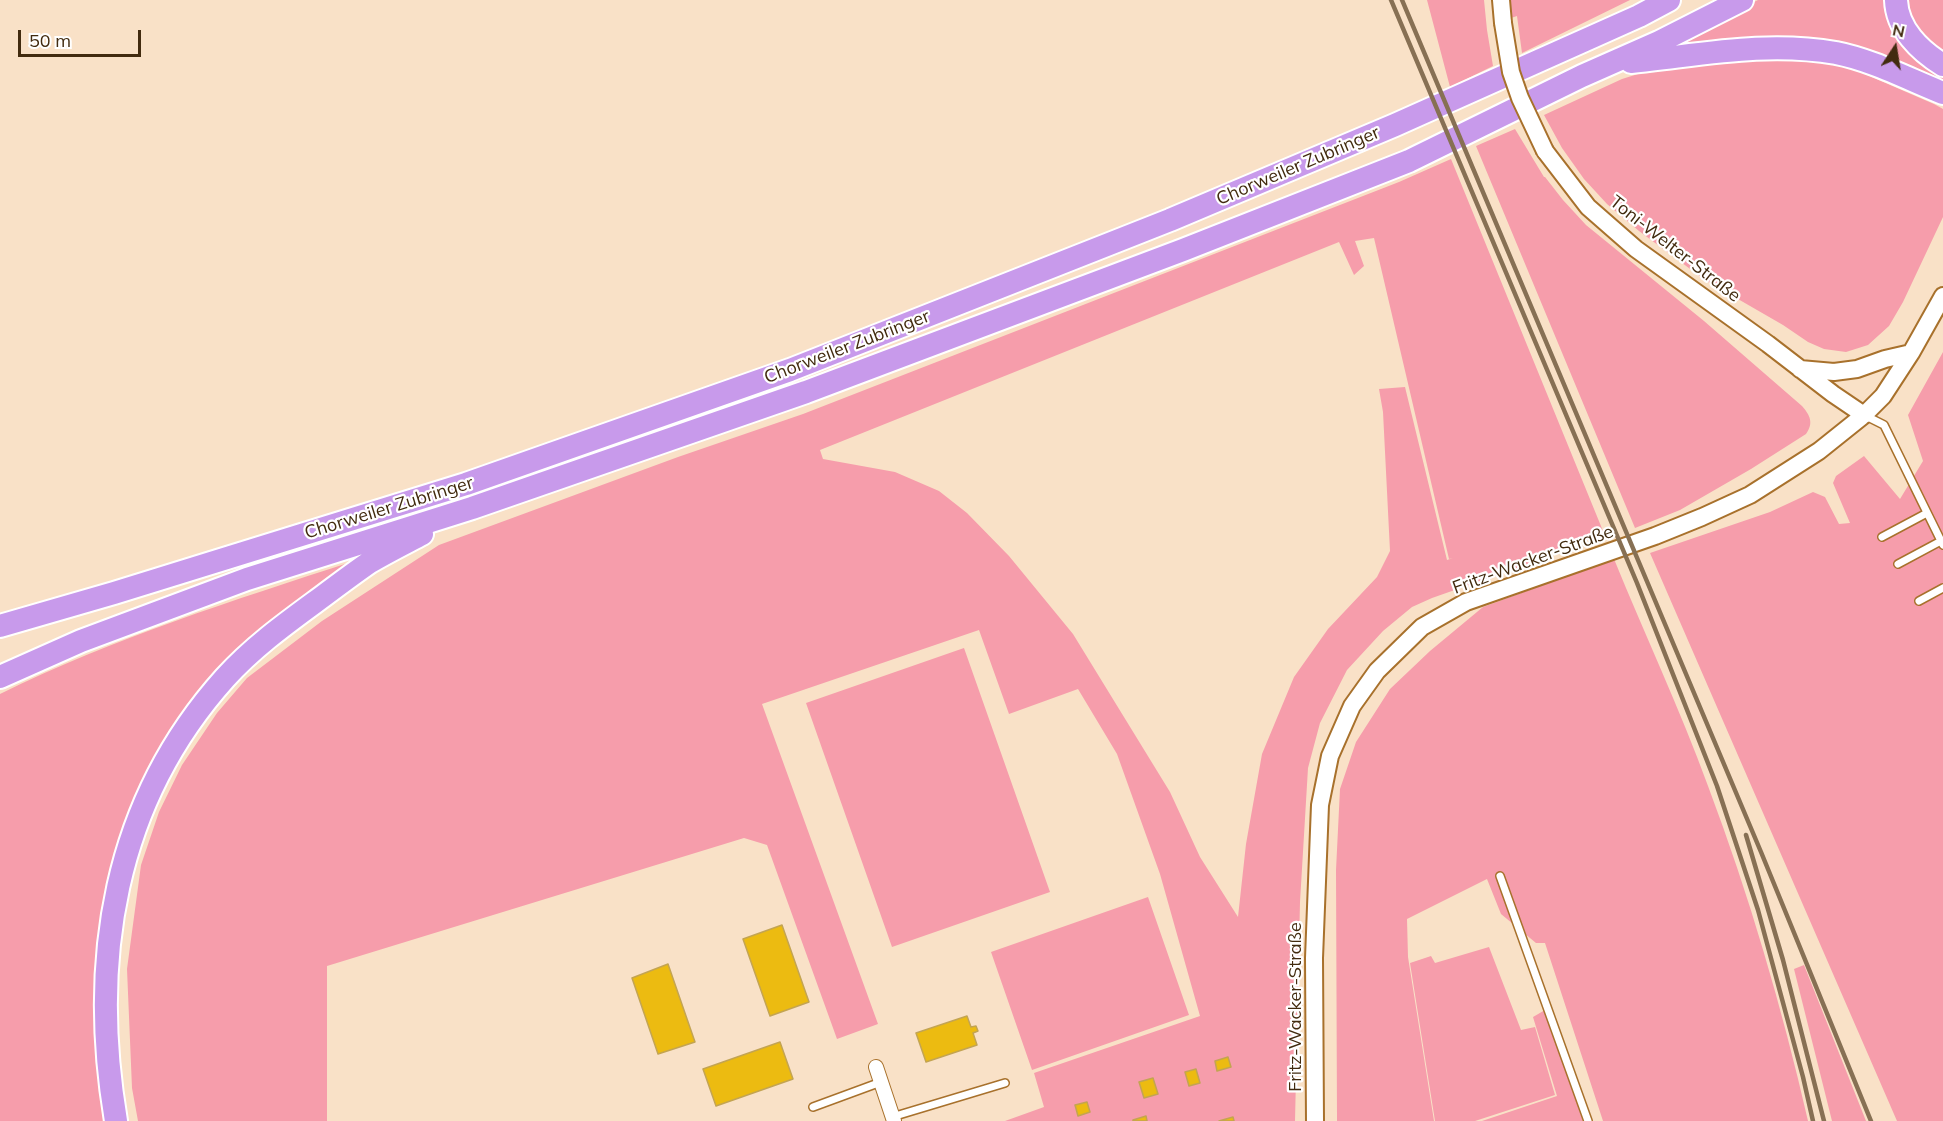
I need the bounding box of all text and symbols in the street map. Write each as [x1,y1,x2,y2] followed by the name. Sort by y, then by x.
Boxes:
[21,18,144,56] scale bar
[1865,18,1925,78] north arrow
[1891,19,1907,41] text: N
[29,29,71,52] text: 50 m
[1213,122,1383,210] street label: Chorweiler Zubringer
[1605,191,1745,307] street label: Toni-Welter-Straße
[761,305,933,389] street label: Chorweiler Zubringer
[302,472,476,544] street label: Chorweiler Zubringer
[1450,521,1616,599] street label: Fritz-Wacker-Straße
[1285,922,1307,1092] street label: Fritz-Wacker-Straße

